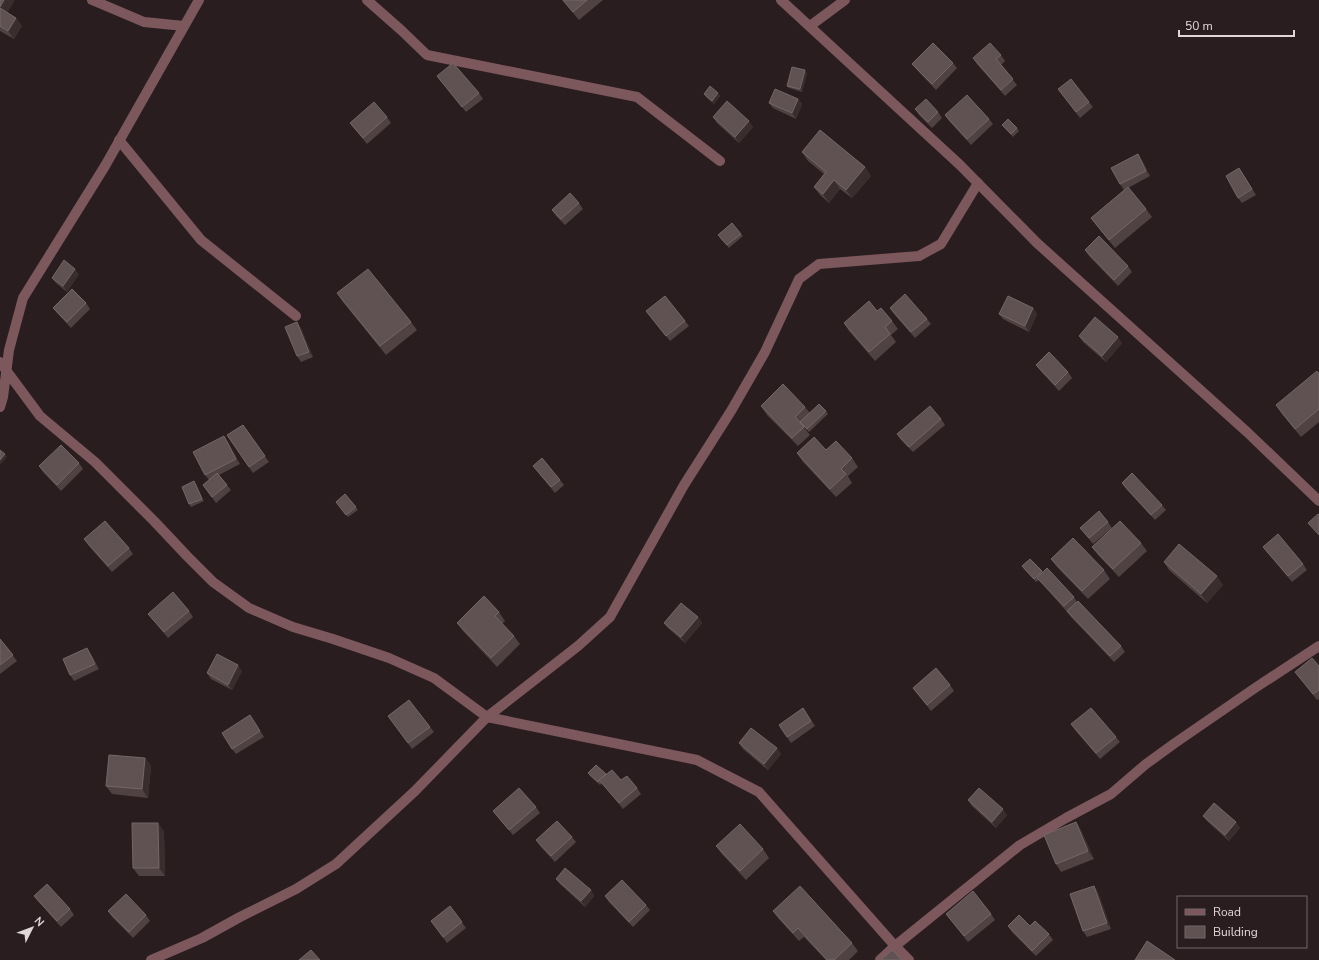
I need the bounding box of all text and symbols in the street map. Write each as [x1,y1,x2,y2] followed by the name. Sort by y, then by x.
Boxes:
[1179,12,1294,38] scale bar
[1185,18,1213,34] text: 50 m
[1177,896,1307,948] legend
[1213,904,1241,920] text: Road
[12,908,52,948] north arrow
[31,914,47,930] text: N
[1213,924,1258,940] text: Building

